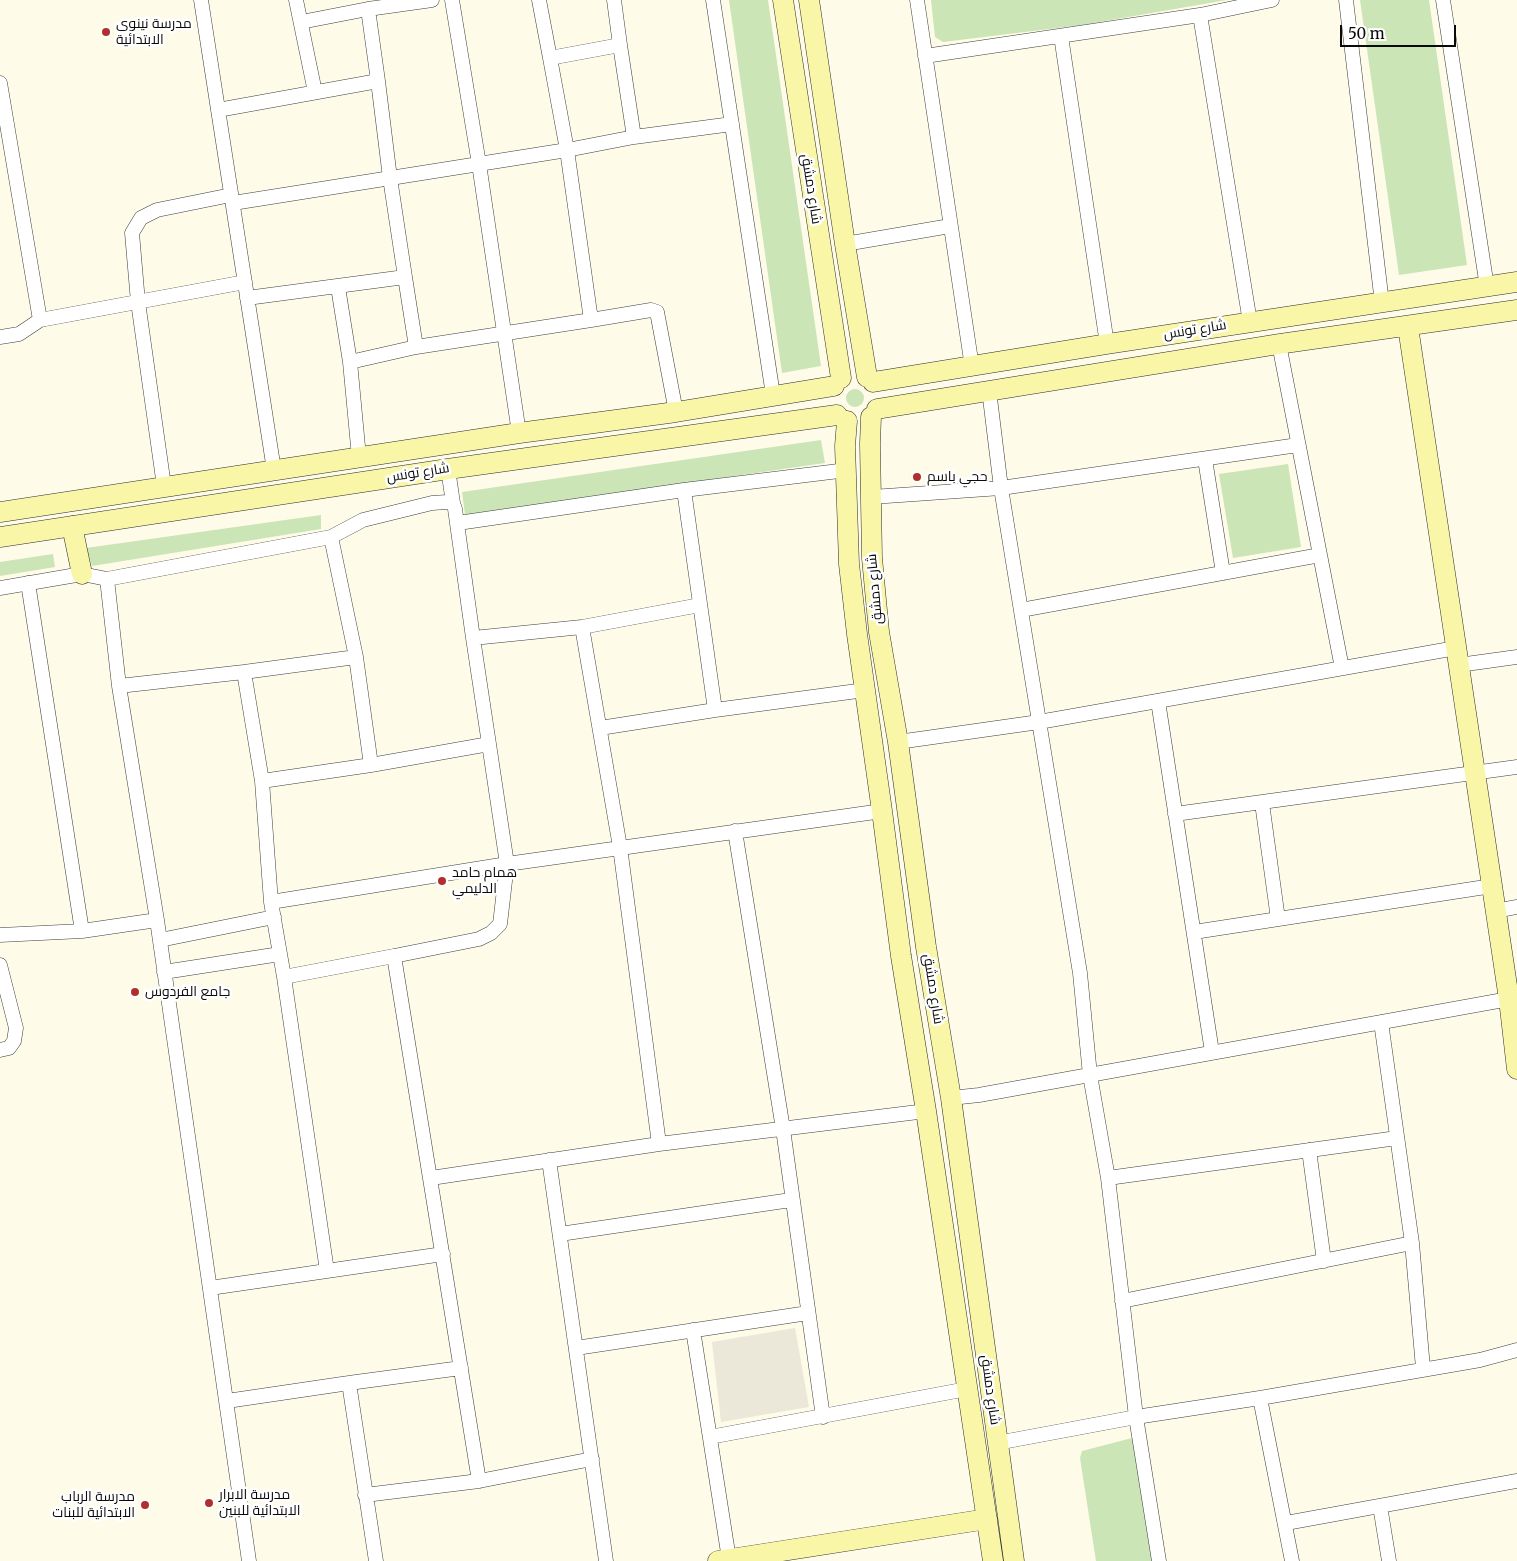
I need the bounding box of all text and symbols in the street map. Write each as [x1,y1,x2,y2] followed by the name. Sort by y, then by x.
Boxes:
[1342,15,1458,47] scale bar
[116,16,192,48] place label: مدرسة نينوى الابتدائية
[1348,24,1385,43] text: 50 m
[100,26,112,38] marker: مدرسة نينوى الابتدائية
[797,153,825,225] street label: شارع دمشق
[1162,317,1228,343] street label: شارع تونس
[385,460,451,486] street label: شارع تونس
[927,469,988,485] place label: حجي باسم
[911,471,923,483] marker: حجي باسم
[864,553,886,625] street label: شارع دمشق
[452,865,517,898] place label: همام حامد الدليمي
[436,875,448,887] marker: همام حامد الدليمي
[919,953,947,1025] street label: شارع دمشق
[145,984,230,1000] place label: جامع الفردوس
[129,986,141,998] marker: جامع الفردوس
[977,1354,1003,1426] street label: شارع دمشق
[219,1487,300,1520] place label: مدرسة الابرار الابتدائية للبنين
[52,1489,135,1521] place label: مدرسة الرباب الابتدائية للبنات
[203,1497,215,1509] marker: مدرسة الابرار الابتدائية للبنين
[139,1499,151,1511] marker: مدرسة الرباب الابتدائية للبنات

